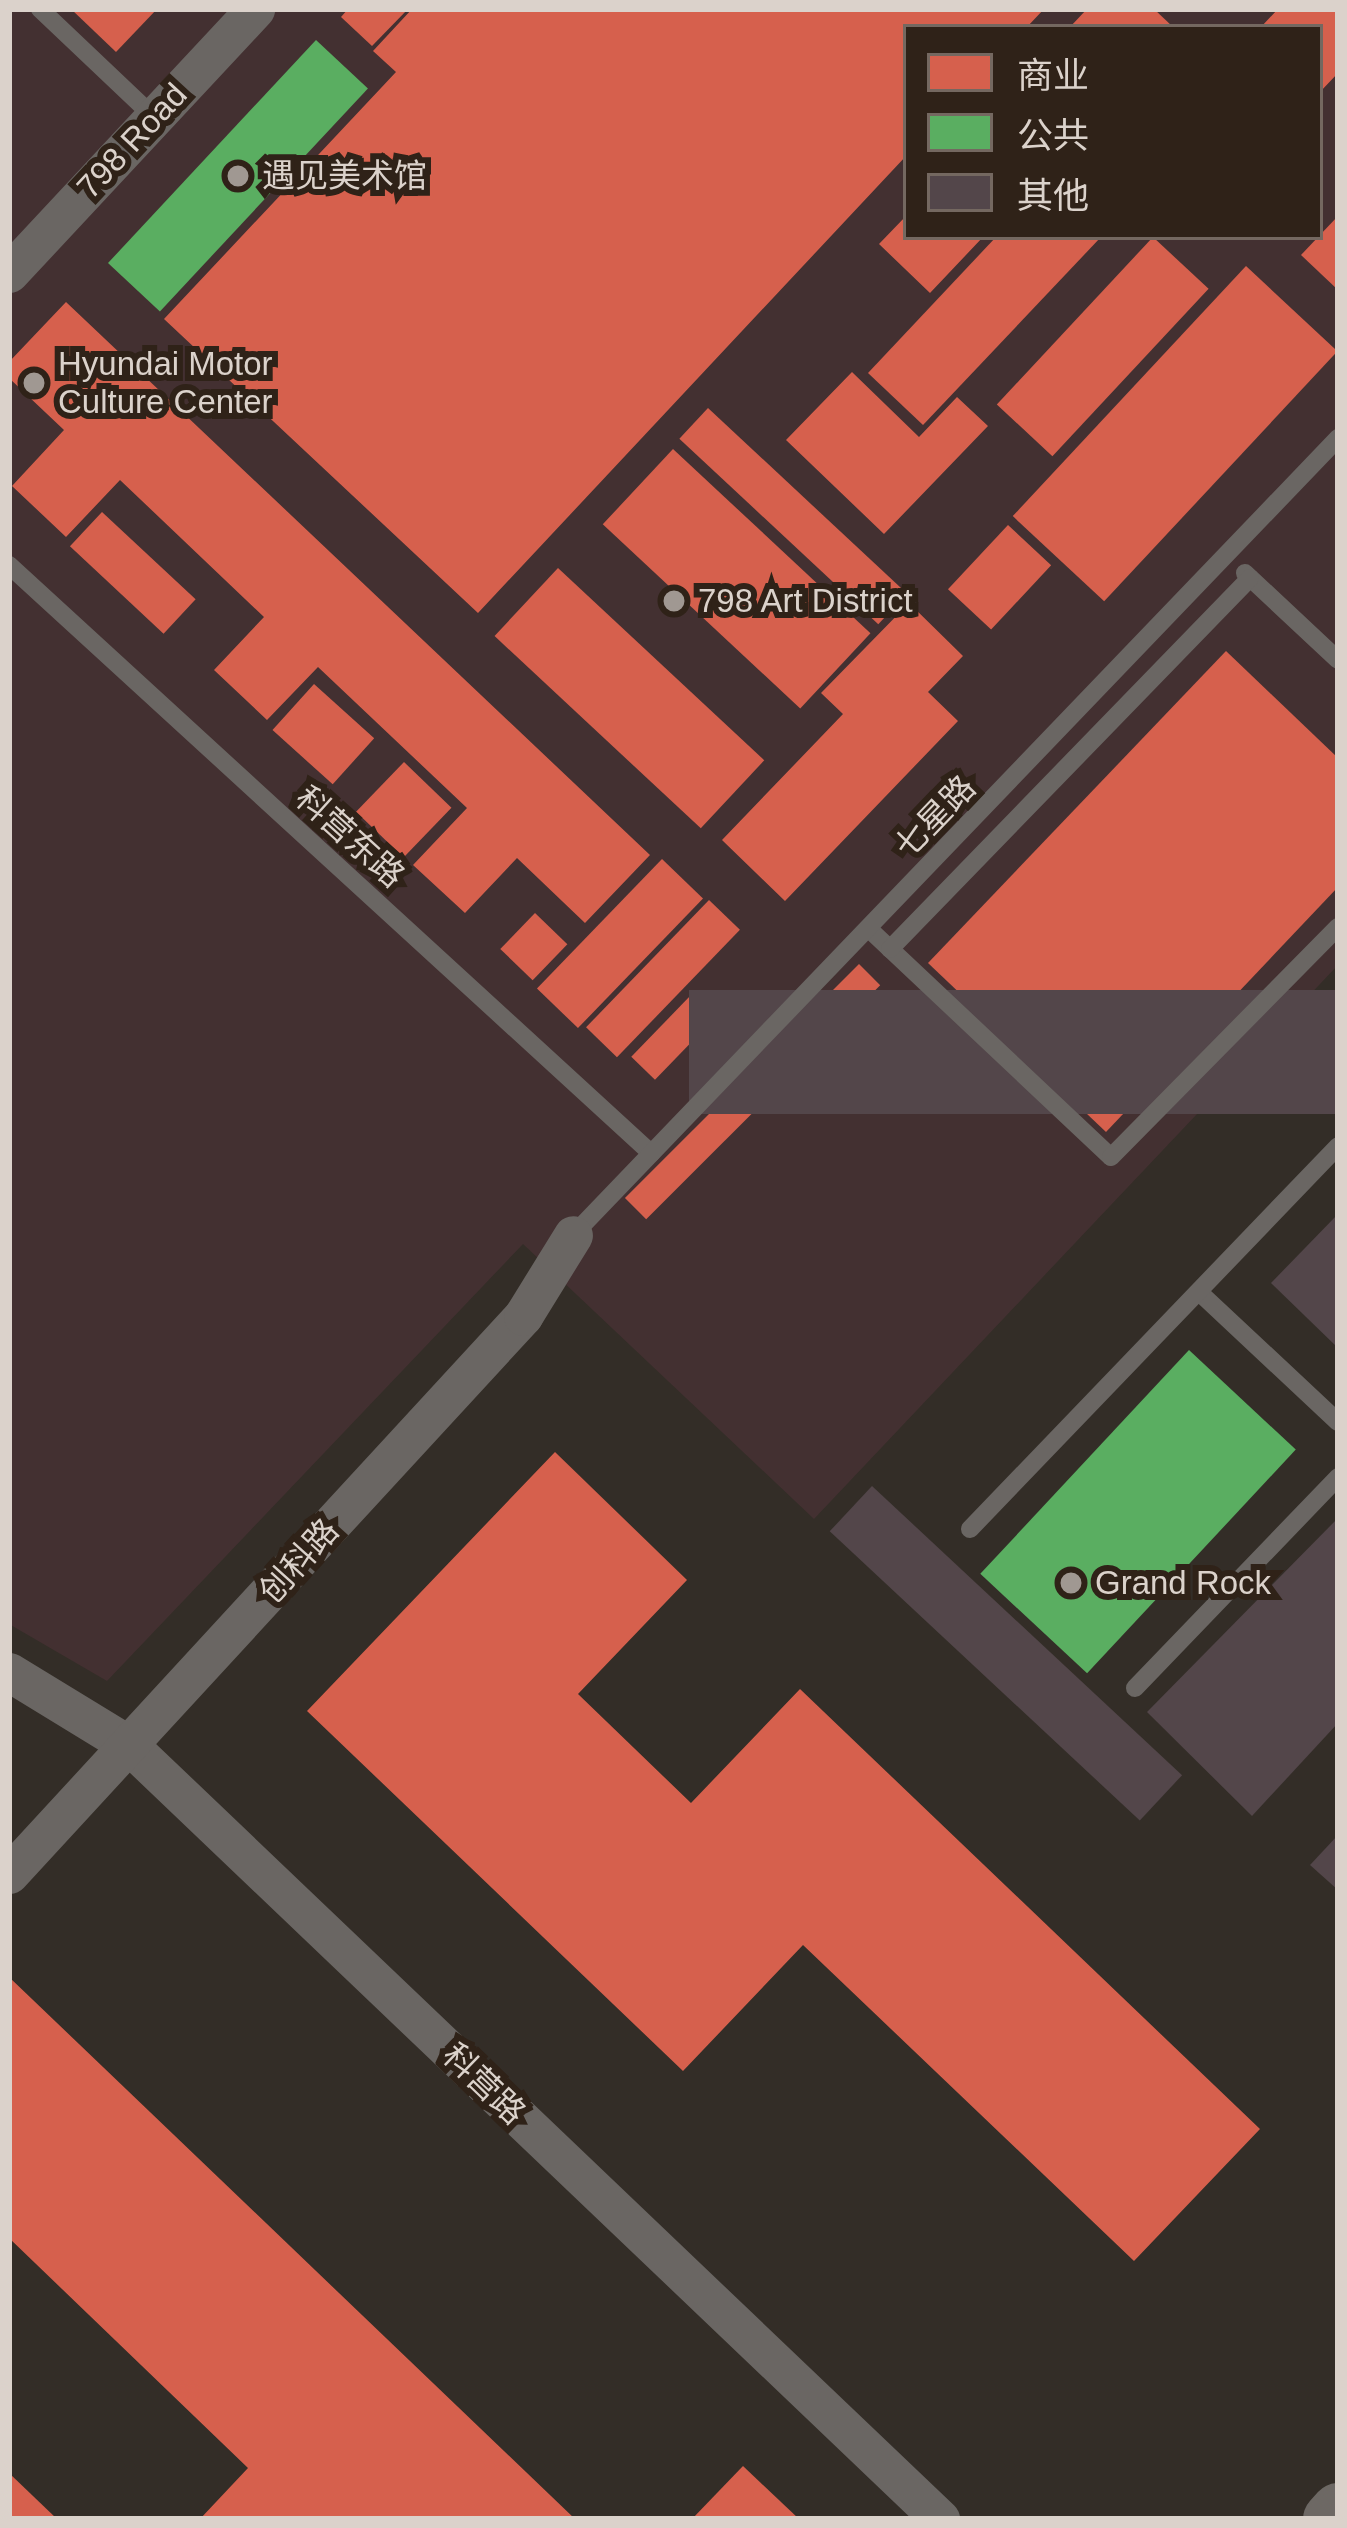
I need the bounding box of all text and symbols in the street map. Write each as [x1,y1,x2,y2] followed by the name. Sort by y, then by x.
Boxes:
[903,24,1323,240] legend
[1017,55,1089,96] text: 商业
[69,75,195,207] street label: 798 Road
[1017,115,1089,156] text: 公共
[262,156,427,196] place label: 遇见美术馆
[225,163,251,189] marker: 遇见美术馆
[1017,175,1089,216] text: 其他
[58,344,273,422] place label: Hyundai Motor Culture Center
[21,370,47,396] marker: Hyundai Motor Culture Center
[698,581,914,621] place label: 798 Art District
[661,588,687,614] marker: 798 Art District
[886,768,984,866] street label: 七星路
[288,778,412,896] street label: 科营东路
[251,1511,347,1611] street label: 创科路
[1095,1563,1271,1603] place label: Grand Rock
[1058,1570,1084,1596] marker: Grand Rock
[435,2035,533,2133] street label: 科营路

